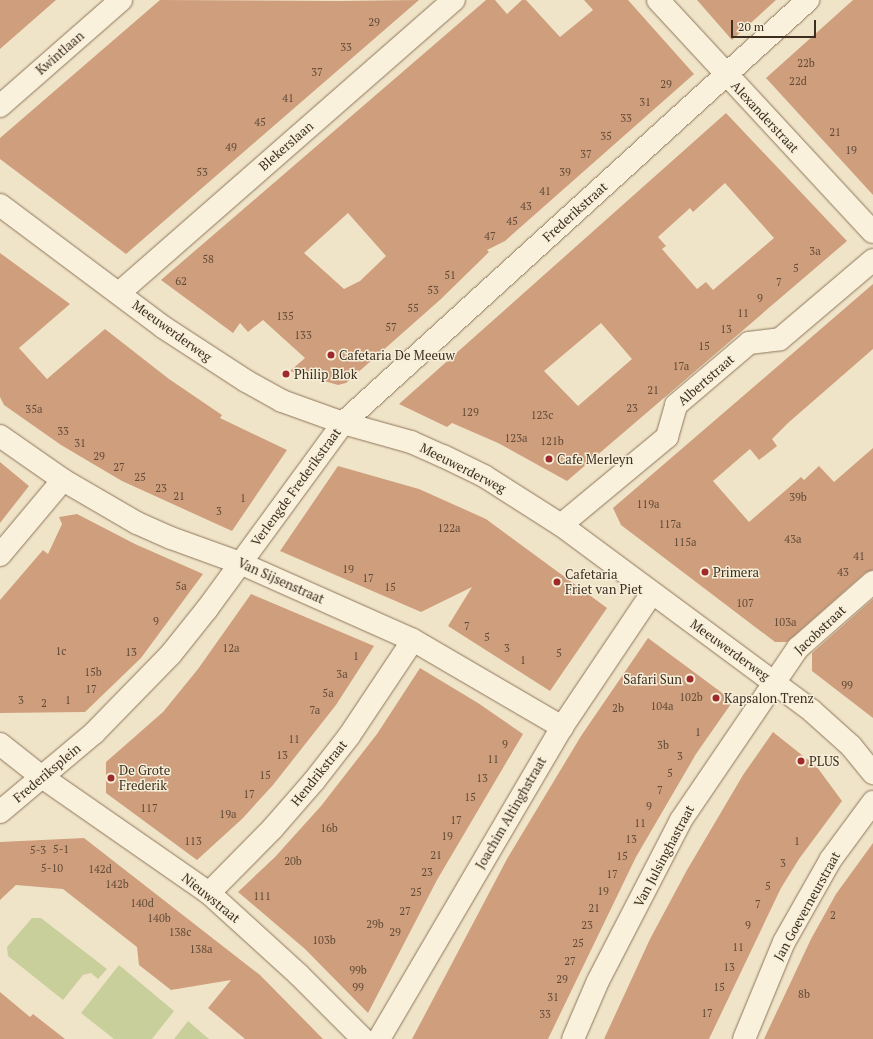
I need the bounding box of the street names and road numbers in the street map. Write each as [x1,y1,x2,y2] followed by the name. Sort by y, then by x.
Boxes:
[33,28,87,78] street label: Kwintlaan
[728,78,802,156] street label: Alexanderstraat
[256,118,316,174] street label: Blekerslaan
[540,179,610,245] street label: Frederikstraat
[129,297,215,365] street label: Meeuwerderweg
[675,351,737,409] street label: Albertstraat
[248,425,344,549] street label: Verlengde Frederikstraat
[417,440,509,496] street label: Meeuwerderweg
[235,555,327,607] street label: Van Sijsenstraat
[791,602,849,658] street label: Jacobstraat
[687,616,773,684] street label: Meeuwerderweg
[288,737,350,809] street label: Hendrikstraat
[10,740,84,806] street label: Frederiksplein
[472,754,550,872] street label: Joachim Altinghstraat
[631,803,697,909] street label: Van Julsinghastraat
[771,849,843,963] street label: Jan Goeverneurstraat
[179,870,243,926] street label: Nieuwstraat

